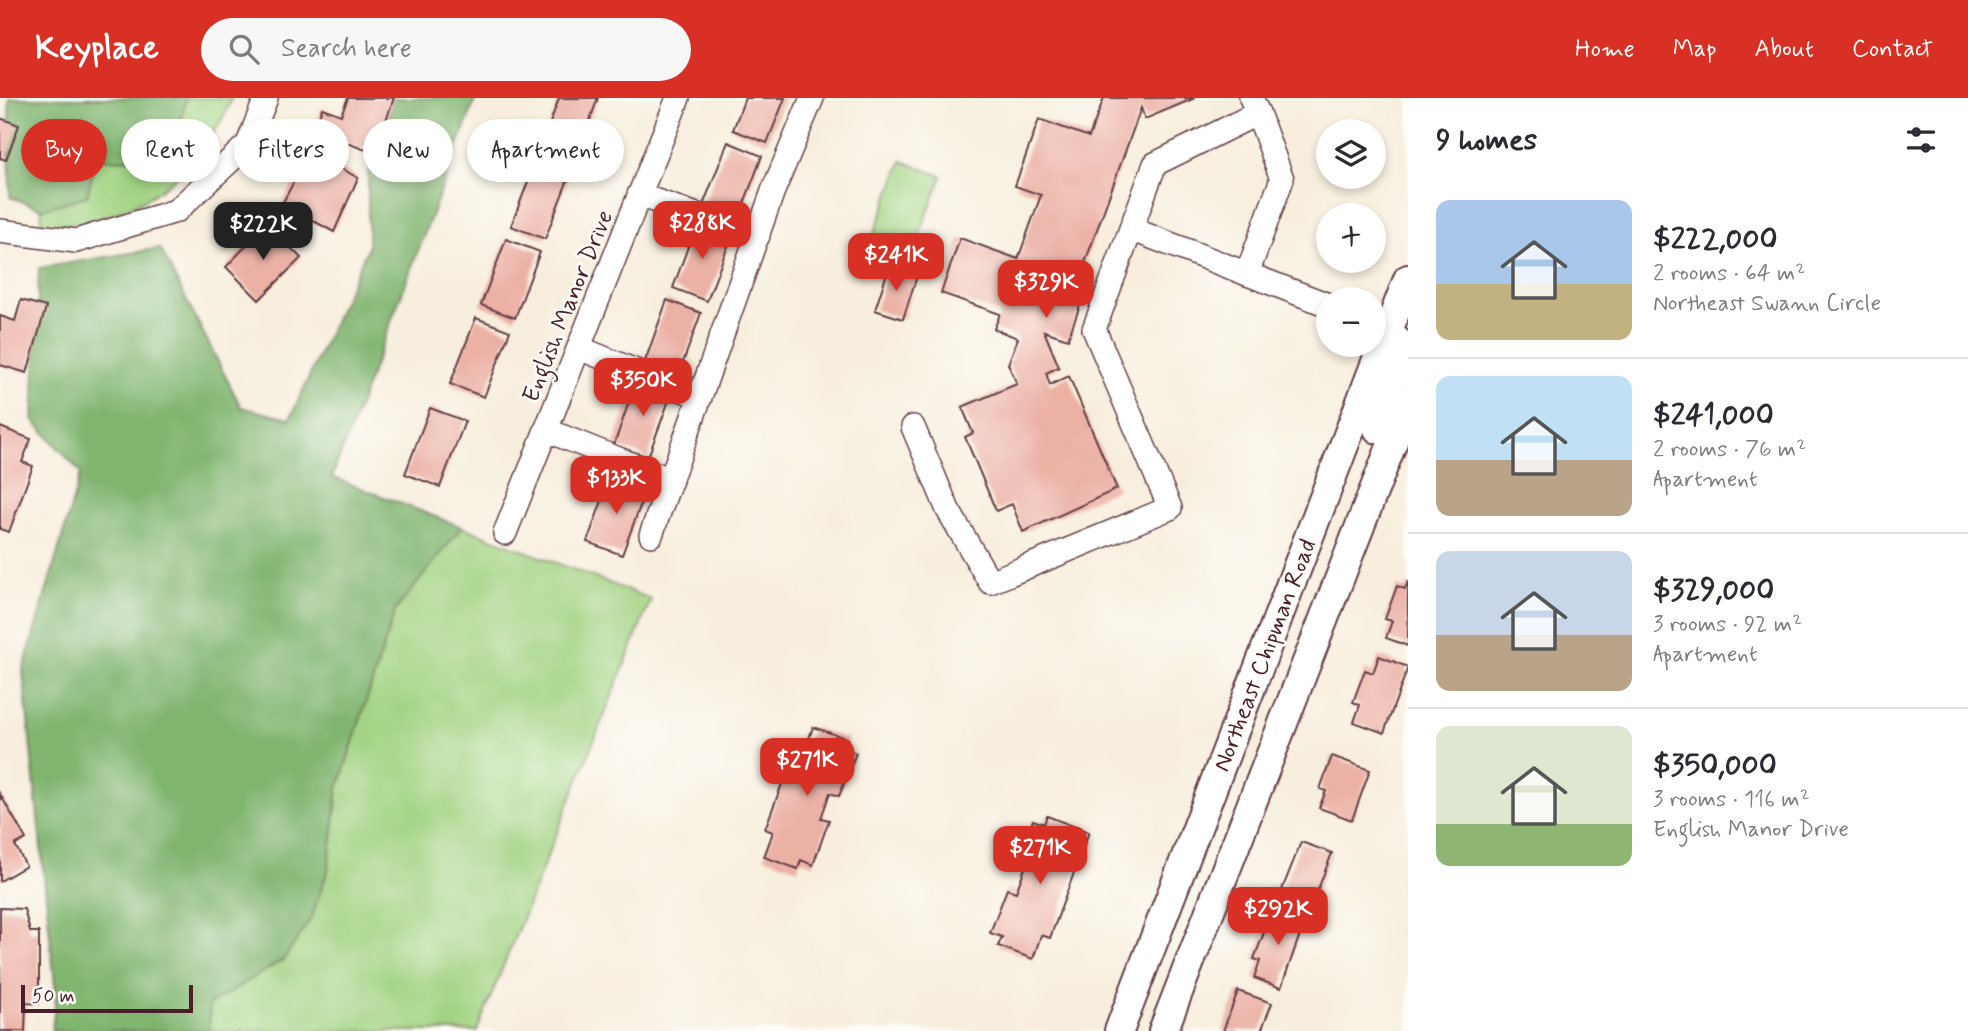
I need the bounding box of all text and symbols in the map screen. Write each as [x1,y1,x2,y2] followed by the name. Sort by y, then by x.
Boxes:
[201,18,691,81] search box
[35,27,159,71] text: Keyplace
[225,30,263,68] icon: search
[281,32,412,66] text: Search here
[1575,34,1635,65] text: Home
[1673,34,1717,65] text: Map
[1755,34,1814,65] text: About
[1852,34,1933,65] text: Contact
[21,119,107,182] chip: Buy
[121,119,220,182] chip: Rent
[234,119,349,182] chip: Filters
[363,119,453,182] chip: New
[467,119,624,182] chip: Apartment
[1316,119,1386,357] map controls
[1316,119,1386,189] button: layers
[1436,121,1537,160] text: 9 homes
[1902,121,1940,159] icon: filters
[214,202,312,262] pin: $222K
[653,202,751,261] pin: $288K
[1316,203,1386,273] button: +
[516,206,624,408] street label: English Manor Drive
[669,209,735,239] text: $288K
[230,210,296,240] text: $222K
[1653,220,1778,259] text: $222,000
[1492,228,1576,312] icon: home
[847,234,945,293] pin: $241K
[864,241,928,271] text: $241K
[1653,259,1805,289] text: 2 rooms · 64 m²
[997,260,1095,320] pin: $329K
[1014,268,1078,298] text: $329K
[1316,287,1386,357] button: −
[1653,289,1881,319] text: Northeast Swann Circle
[594,358,692,418] pin: $350K
[610,366,676,396] text: $350K
[1653,396,1774,435] text: $241,000
[1492,404,1576,488] icon: home
[1653,435,1806,465] text: 2 rooms · 76 m²
[567,456,665,516] pin: $133K
[586,464,646,494] text: $133K
[1653,465,1758,495] text: Apartment
[1207,535,1324,776] street label: Northeast Chipman Road
[1653,571,1774,610] text: $329,000
[1492,579,1576,663] icon: home
[1653,610,1802,640] text: 3 rooms · 92 m²
[1653,640,1758,670] text: Apartment
[758,738,856,798] pin: $271K
[776,746,838,776] text: $271K
[1653,746,1777,785] text: $350,000
[1492,754,1576,838] icon: home
[1653,785,1810,815] text: 3 rooms · 116 m²
[1653,815,1849,845] text: English Manor Drive
[991,826,1089,886] pin: $271K
[1009,834,1071,864] text: $271K
[1229,888,1327,947] pin: $292K
[1244,895,1312,925] text: $292K
[21,982,192,1014] scale bar
[32,984,75,1009] text: 50 m

